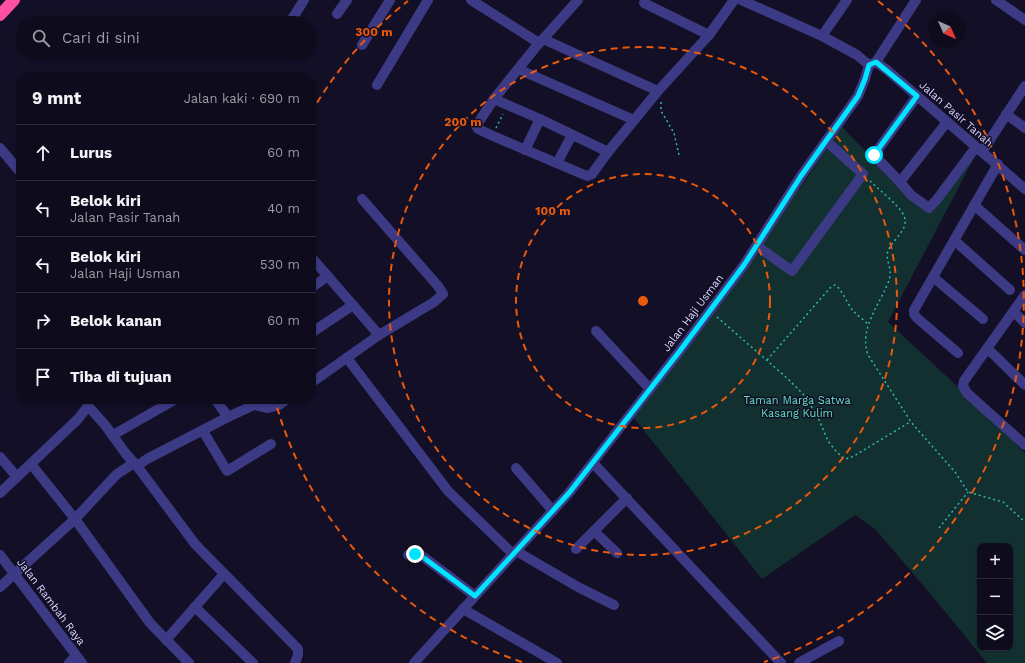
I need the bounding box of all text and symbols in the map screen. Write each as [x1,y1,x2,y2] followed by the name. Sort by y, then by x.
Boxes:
[929,12,965,48] north arrow
[16,16,316,60] search box
[355,25,393,39] text: 300 m
[30,27,52,49] icon: search
[62,29,140,47] text: Cari di sini
[917,78,995,150] street label: Jalan Pasir Tanah
[32,88,81,108] text: 9 mnt
[184,91,300,106] text: Jalan kaki · 690 m
[444,115,482,129] text: 200 m
[32,142,54,164] icon: ahead
[70,144,112,162] text: Lurus
[267,145,300,160] text: 60 m
[865,146,883,164] route start
[70,192,141,210] text: Belok kiri
[32,198,54,220] icon: left
[267,201,300,216] text: 40 m
[535,204,571,218] text: 100 m
[70,210,180,225] text: Jalan Pasir Tanah
[70,248,141,266] text: Belok kiri
[32,254,54,276] icon: left
[260,257,300,272] text: 530 m
[70,266,180,281] text: Jalan Haji Usman
[660,272,726,354] street label: Jalan Haji Usman
[636,294,650,308] centre of rings
[32,310,54,332] icon: right
[70,312,161,330] text: Belok kanan
[267,313,300,328] text: 60 m
[32,366,54,388] icon: arrive
[70,368,172,386] text: Tiba di tujuan
[743,394,851,420] park label: Taman Marga Satwa Kasang Kulim
[977,543,1013,651] map controls
[977,543,1013,579] button: +
[406,545,424,563] route end
[14,556,88,648] street label: Jalan Rambah Raya
[977,579,1013,615] button: −
[977,615,1013,651] button: layers

